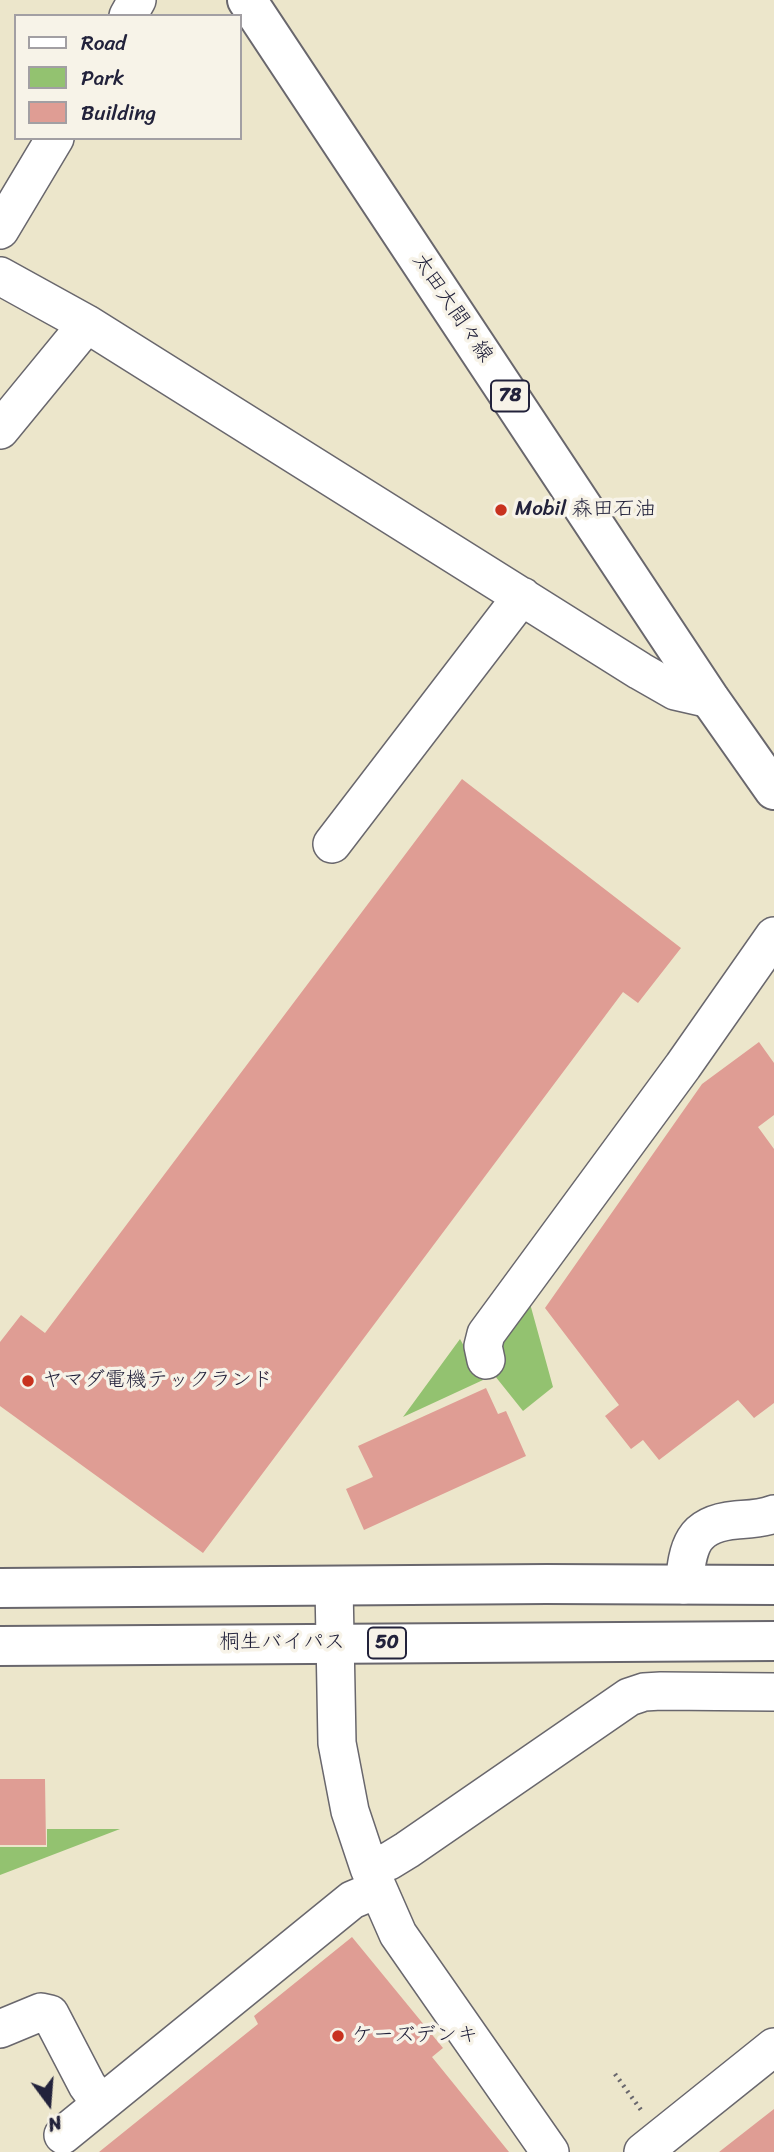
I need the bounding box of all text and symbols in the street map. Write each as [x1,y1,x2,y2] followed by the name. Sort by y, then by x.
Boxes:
[14,14,242,140] legend
[81,24,126,62] text: Road
[81,59,124,97] text: Park
[81,94,156,132] text: Building
[406,249,498,367] street label: 太田大間々線
[491,380,529,412] road number: 78
[515,497,656,523] place label: Mobil 森田石油
[493,502,509,518] marker: Mobil 森田石油
[42,1368,273,1394] place label: ヤマダ電機テックランド
[20,1373,36,1389] marker: ヤマダ電機テックランド
[368,1628,406,1658] road number: 50
[219,1630,345,1656] street label: 桐生バイパス
[352,2023,478,2049] place label: ケーズデンキ
[330,2028,346,2044] marker: ケーズデンキ
[14,2068,84,2138] north arrow
[44,2106,66,2141] text: N

